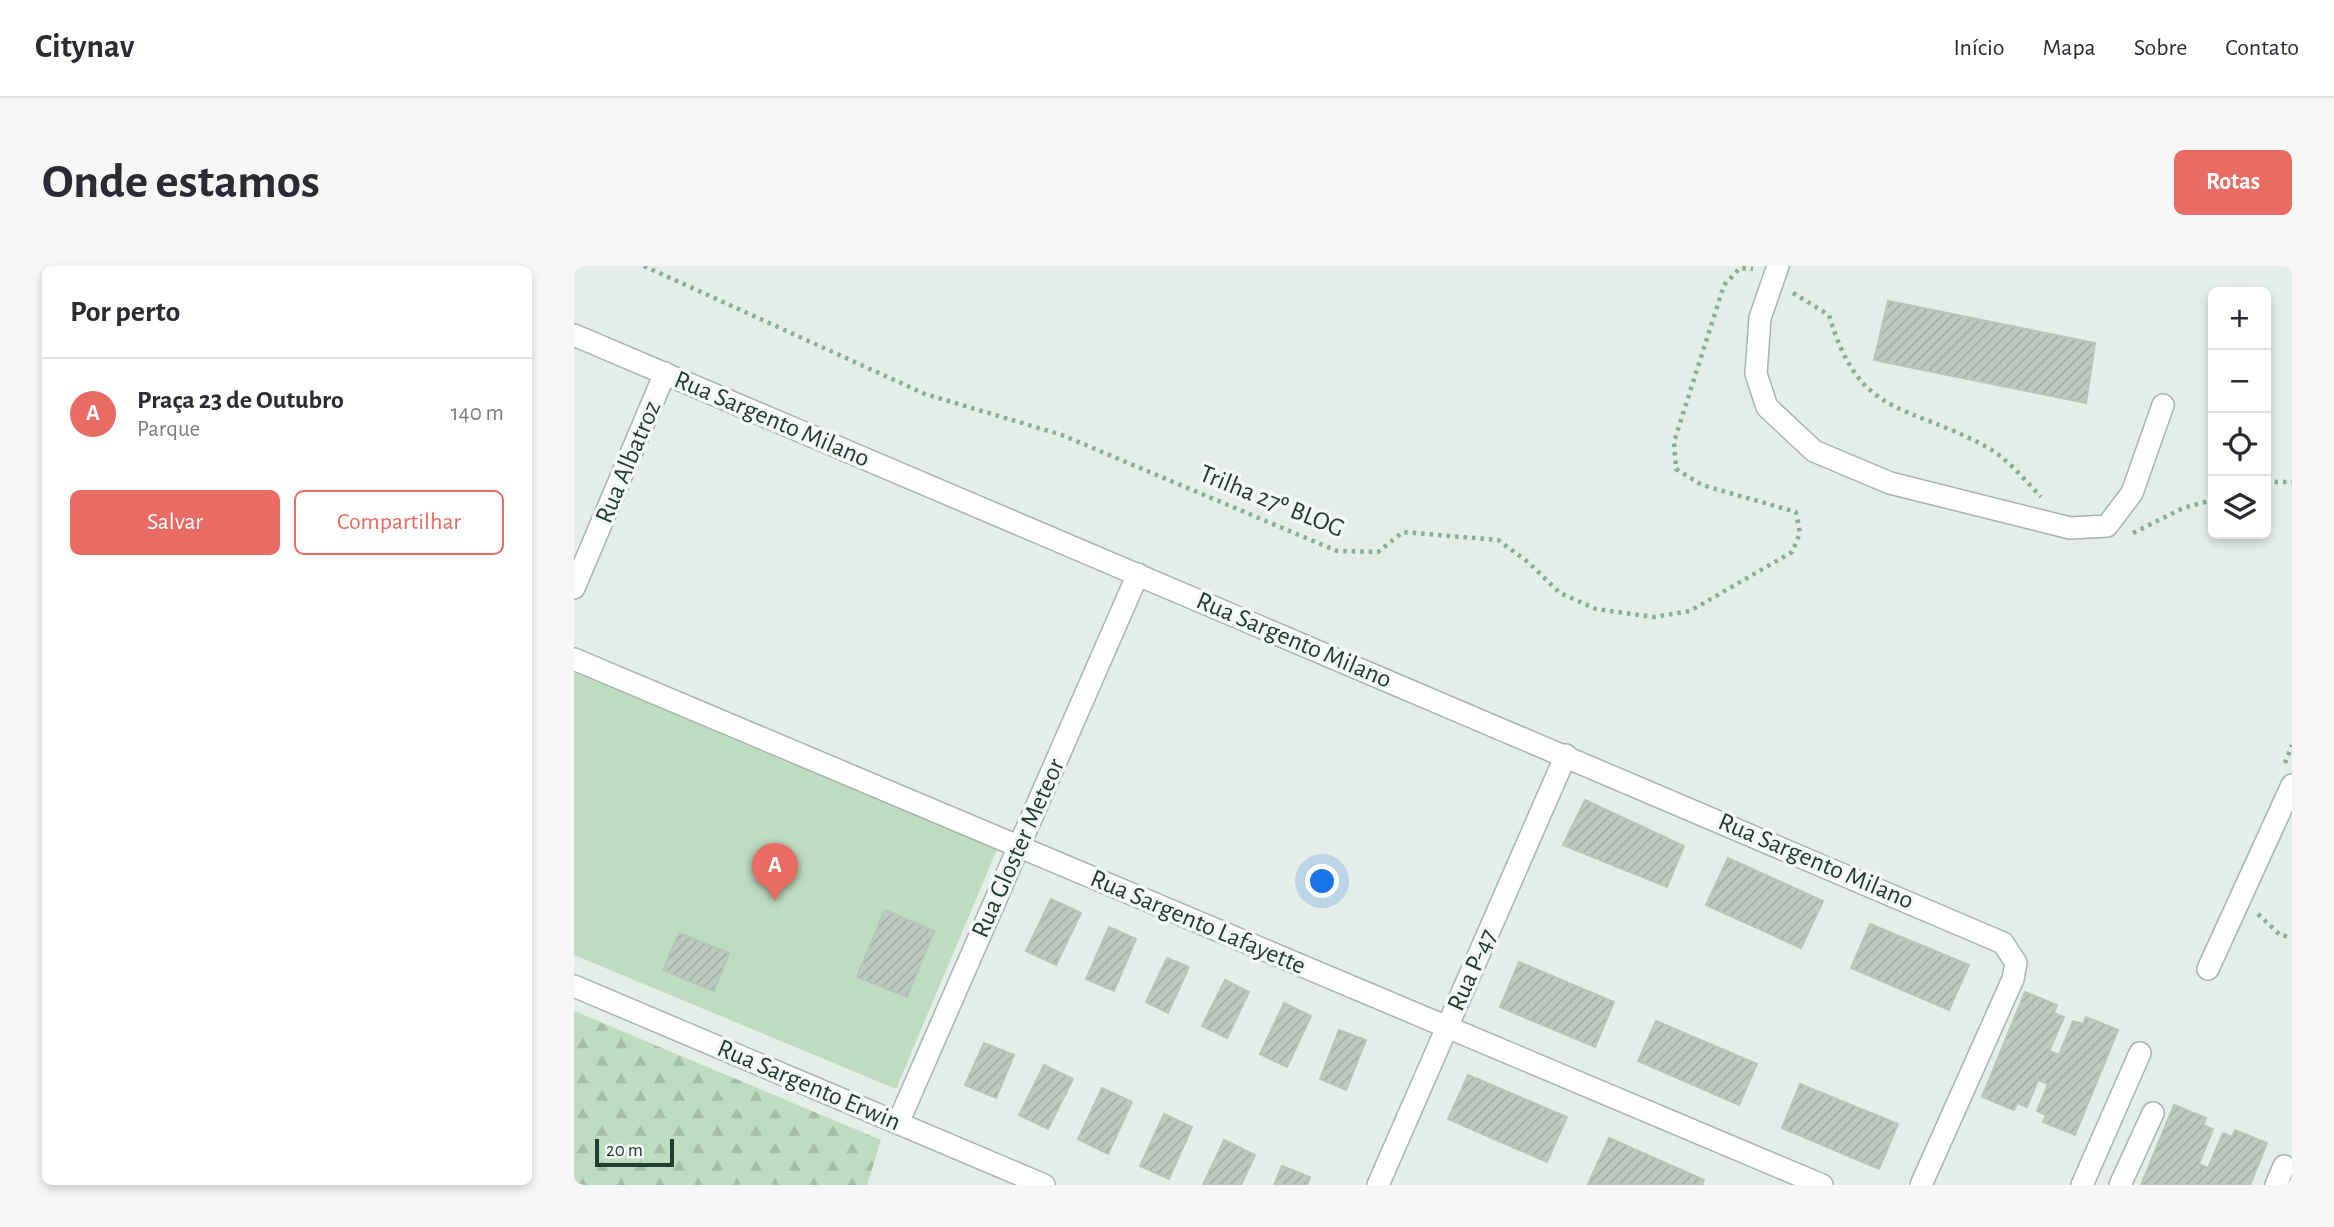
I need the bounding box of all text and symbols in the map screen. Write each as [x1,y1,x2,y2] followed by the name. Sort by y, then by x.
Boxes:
[35,31,134,64] text: Citynav
[1953,36,2005,60] text: Início
[2043,36,2096,60] text: Mapa
[2134,36,2187,60] text: Sobre
[2225,36,2299,60] text: Contato
[2174,150,2292,215] button: Rotas
[42,158,320,207] text: Onde estamos
[2208,287,2271,539] map controls
[2208,287,2271,350] button: +
[70,297,180,327] text: Por perto
[2208,350,2271,413] button: −
[670,366,874,472] street label: Rua Sargento Milano
[137,387,344,413] text: Praça 23 de Outubro
[591,397,665,527] street label: Rua Albatroz
[86,402,100,425] text: A
[451,402,504,425] text: 140 m
[2208,413,2271,476] button: locate
[137,418,200,441] text: Parque
[1196,460,1348,542] street label: Trilha 27º BLOG
[2208,476,2271,539] button: layers
[70,490,280,555] button: Salvar
[294,490,504,555] button: Compartilhar
[1192,587,1396,693] street label: Rua Sargento Milano
[967,754,1069,941] street label: Rua Gloster Meteor
[1714,808,1918,914] street label: Rua Sargento Milano
[752,843,798,901] pin: A
[1305,864,1339,898] your location
[1087,865,1309,979] street label: Rua Sargento Lafayette
[1443,925,1502,1015] street label: Rua P-47
[713,1035,905,1135] street label: Rua Sargento Erwin
[595,1136,674,1168] scale bar
[606,1141,643,1160] text: 20 m

